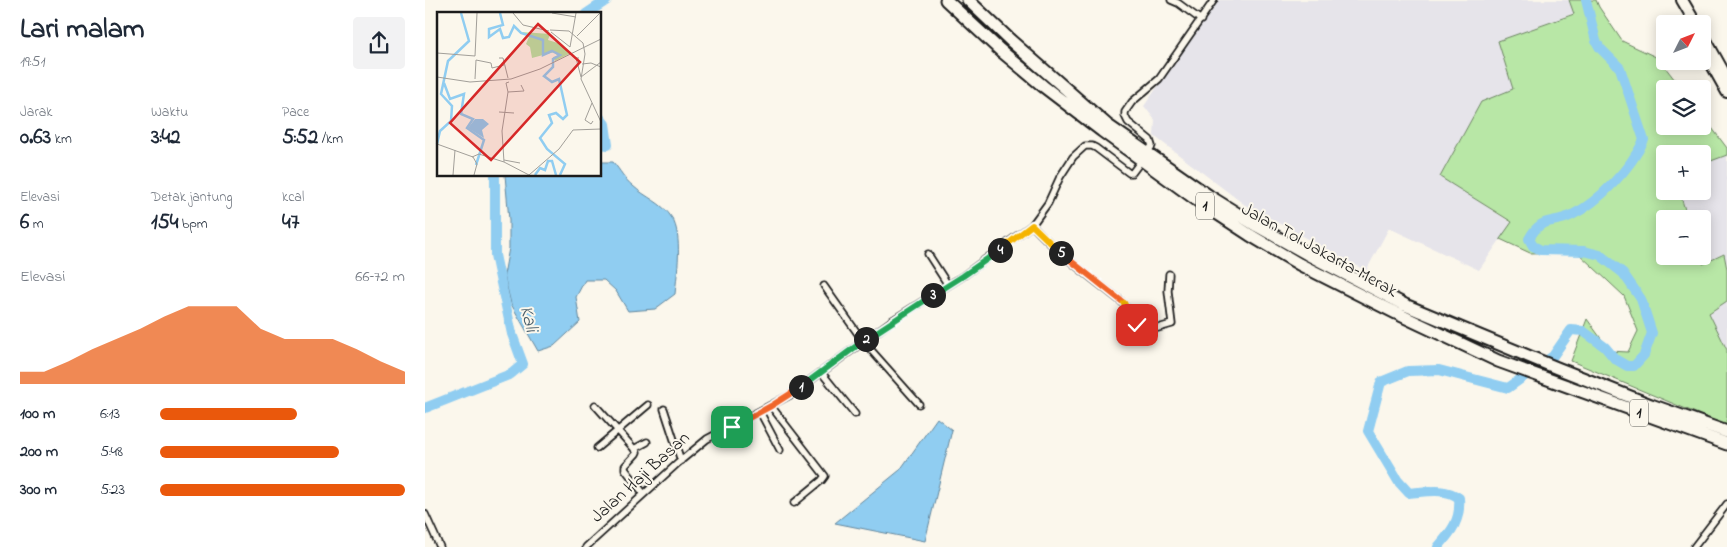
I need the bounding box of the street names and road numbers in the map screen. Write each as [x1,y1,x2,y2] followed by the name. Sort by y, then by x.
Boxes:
[1196,192,1214,220] road number: 1
[1236,197,1402,305] street label: Jalan Tol Jakarta–Merak
[1630,399,1648,426] road number: 1
[586,426,697,530] street label: Jalan Haji Basan

